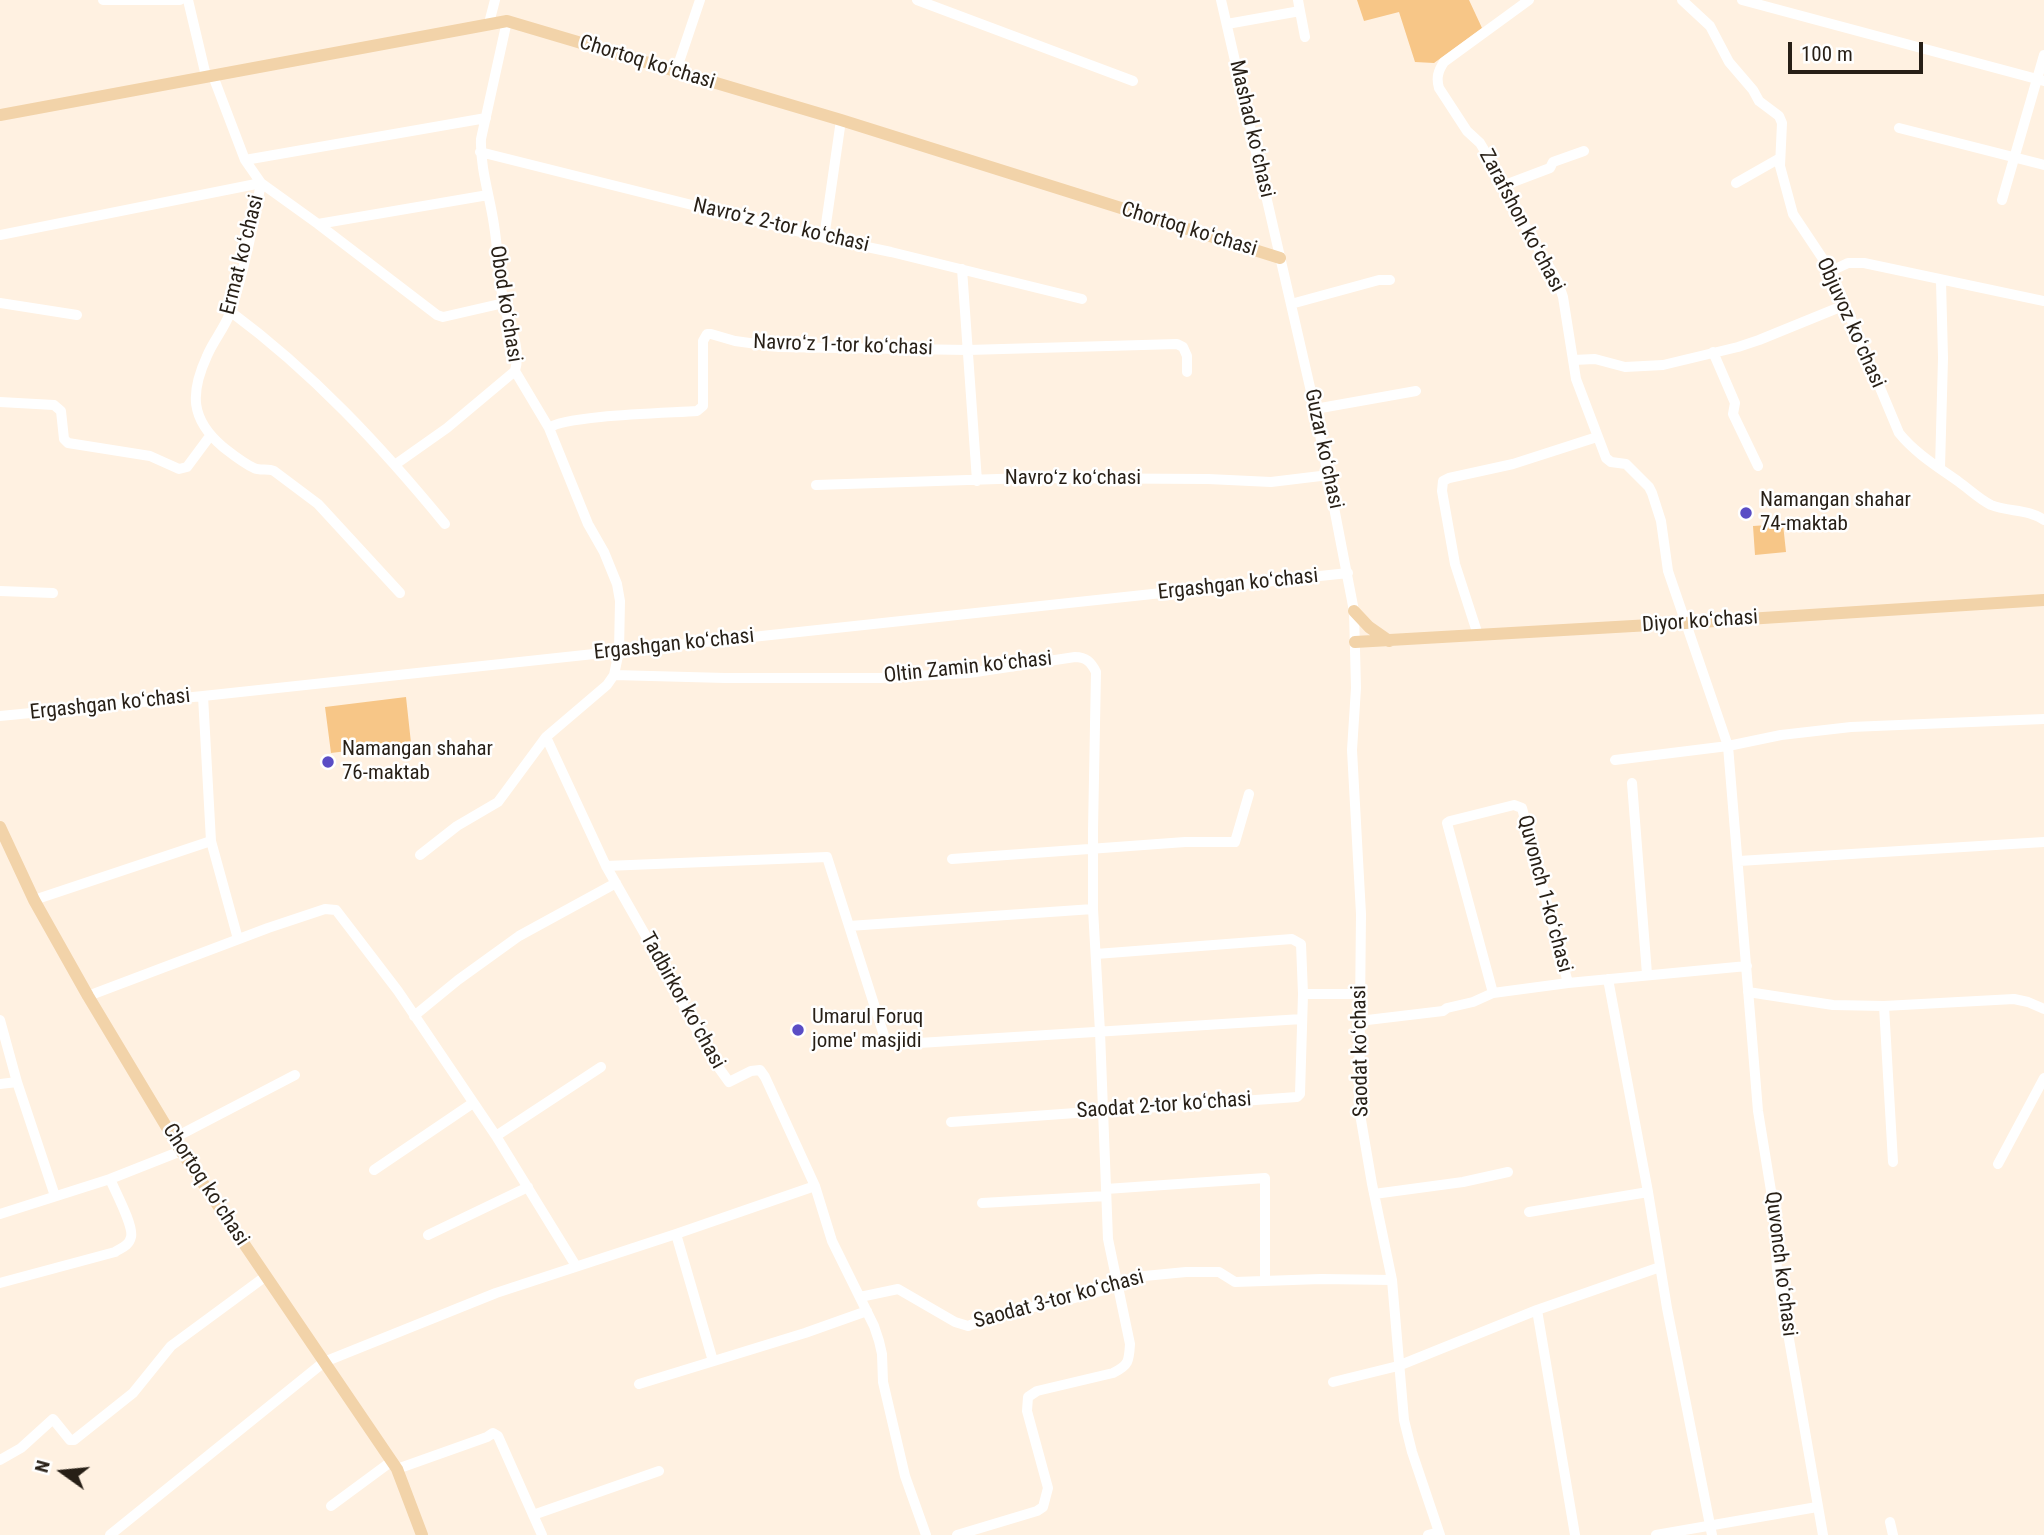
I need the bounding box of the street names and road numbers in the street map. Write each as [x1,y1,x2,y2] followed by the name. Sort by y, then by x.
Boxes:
[576,30,718,96] street label: Chortoq koʻchasi
[1223,58,1279,200] street label: Mashad koʻchasi
[1473,145,1569,297] street label: Zarafshon koʻchasi
[216,192,270,318] street label: Ermat koʻchasi
[691,194,871,258] street label: Navroʻz 2-tor koʻchasi
[1118,197,1260,263] street label: Chortoq koʻchasi
[483,244,527,364] street label: Obod koʻchasi
[1810,254,1890,392] street label: Objuvoz koʻchasi
[753,330,933,362] street label: Navroʻz 1-tor koʻchasi
[1298,387,1348,511] street label: Guzar koʻchasi
[1005,466,1141,492] street label: Navroʻz koʻchasi
[1157,564,1319,606] street label: Ergashgan koʻchasi
[1641,605,1759,639] street label: Diyor koʻchasi
[593,624,755,666] street label: Ergashgan koʻchasi
[883,647,1053,689] street label: Oltin Zamin koʻchasi
[29,684,191,726] street label: Ergashgan koʻchasi
[1511,813,1577,975] street label: Quvonch 1-koʻchasi
[634,928,730,1074] street label: Tadbirkor koʻchasi
[1347,985,1375,1117] street label: Saodat koʻchasi
[1076,1087,1252,1125] street label: Saodat 2-tor koʻchasi
[156,1119,254,1251] street label: Chortoq koʻchasi
[1759,1190,1801,1338] street label: Quvonch koʻchasi
[971,1265,1147,1335] street label: Saodat 3-tor koʻchasi

